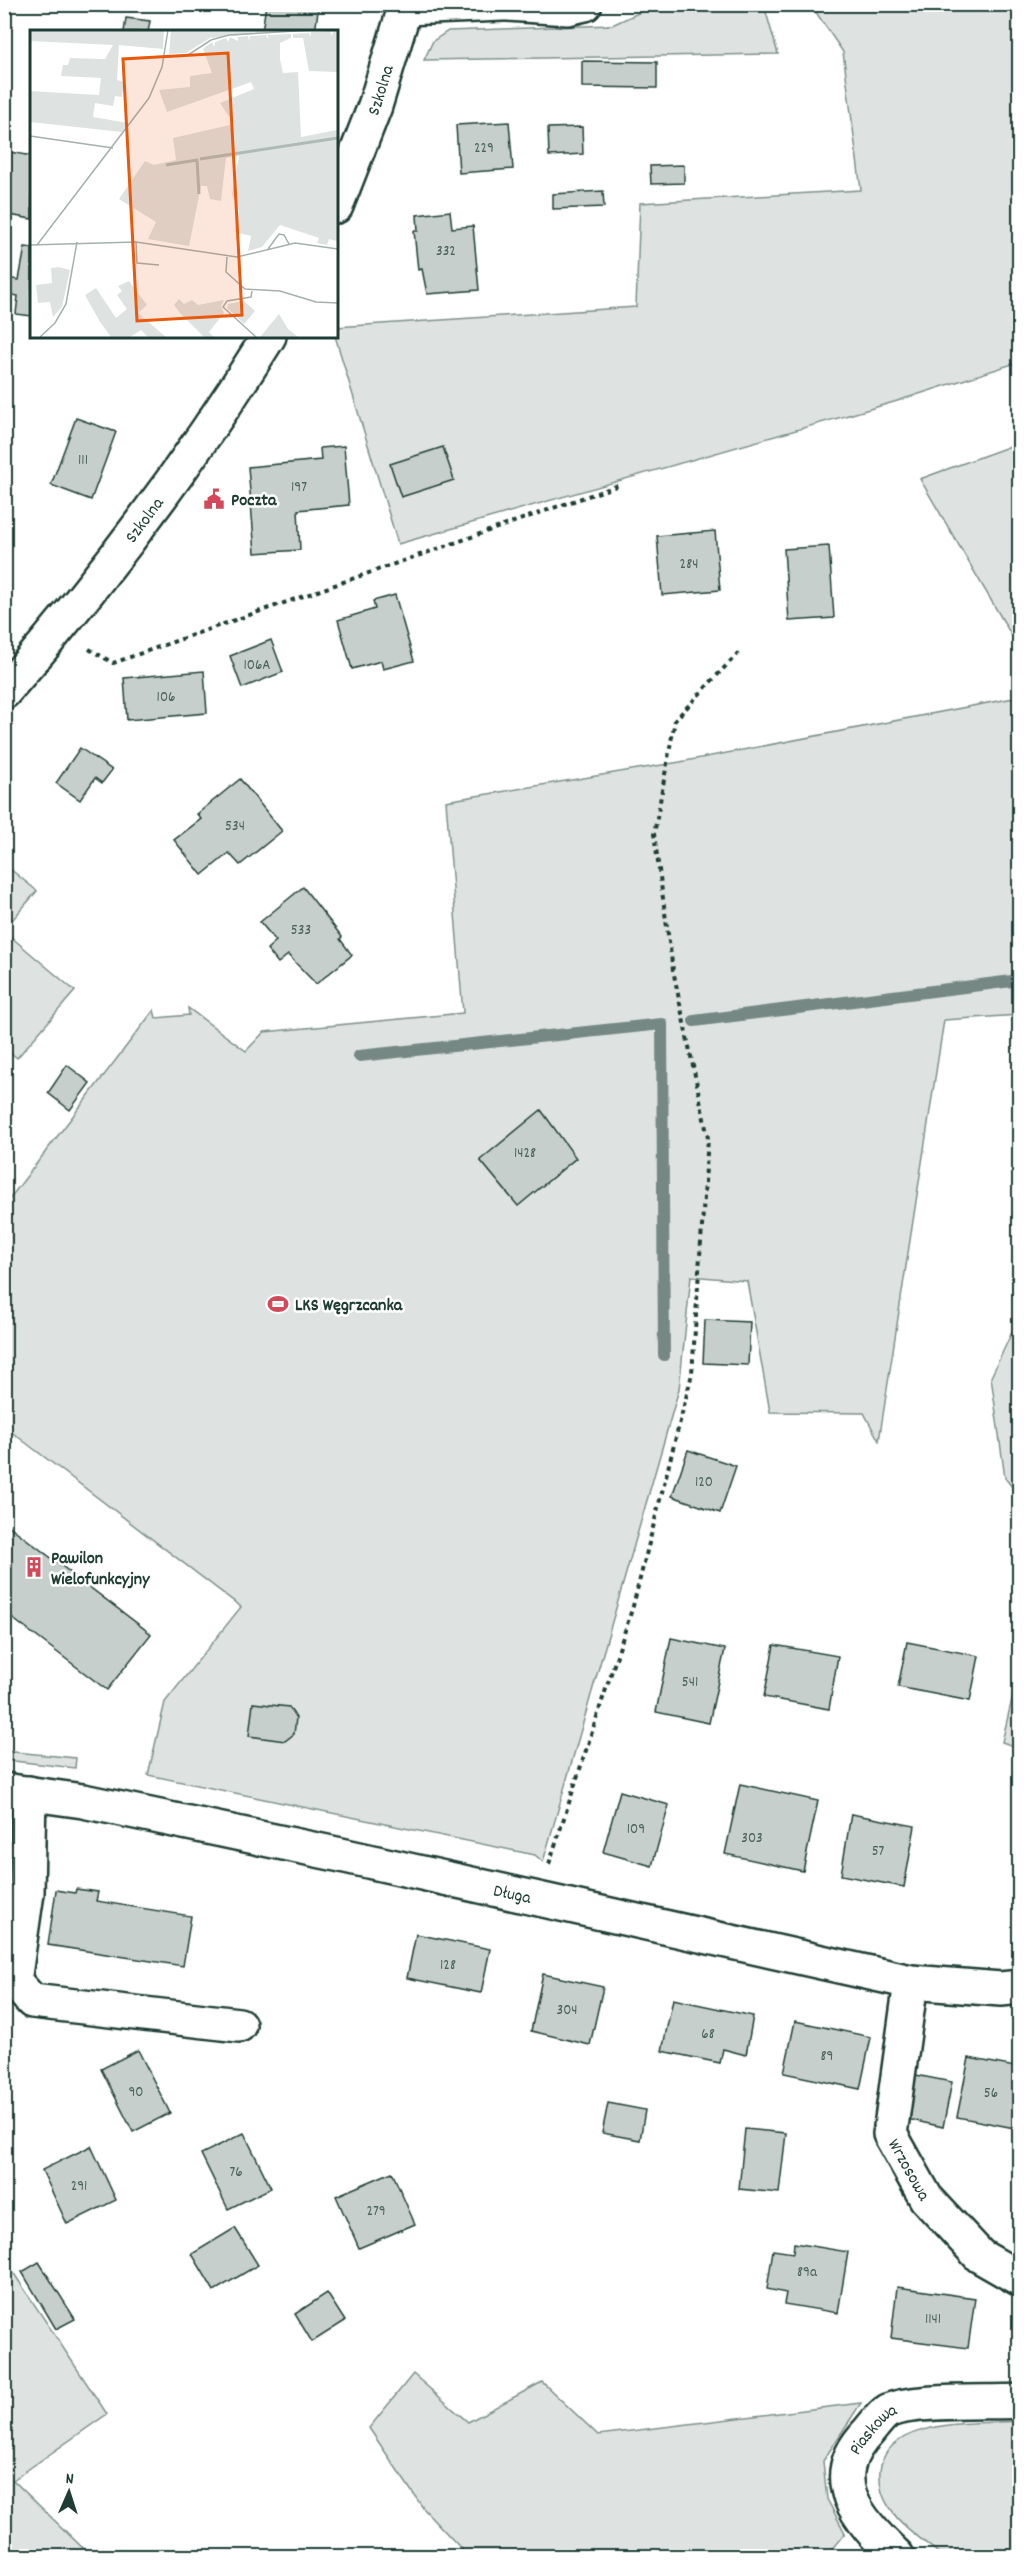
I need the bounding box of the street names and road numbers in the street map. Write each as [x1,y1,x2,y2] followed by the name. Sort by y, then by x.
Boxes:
[362,62,402,120] street label: Szkolna
[120,493,171,549] street label: Szkolna
[491,1879,534,1912] street label: Długa
[880,2135,935,2207] street label: Wrzosowa
[844,2398,901,2460] street label: Piaskowa

